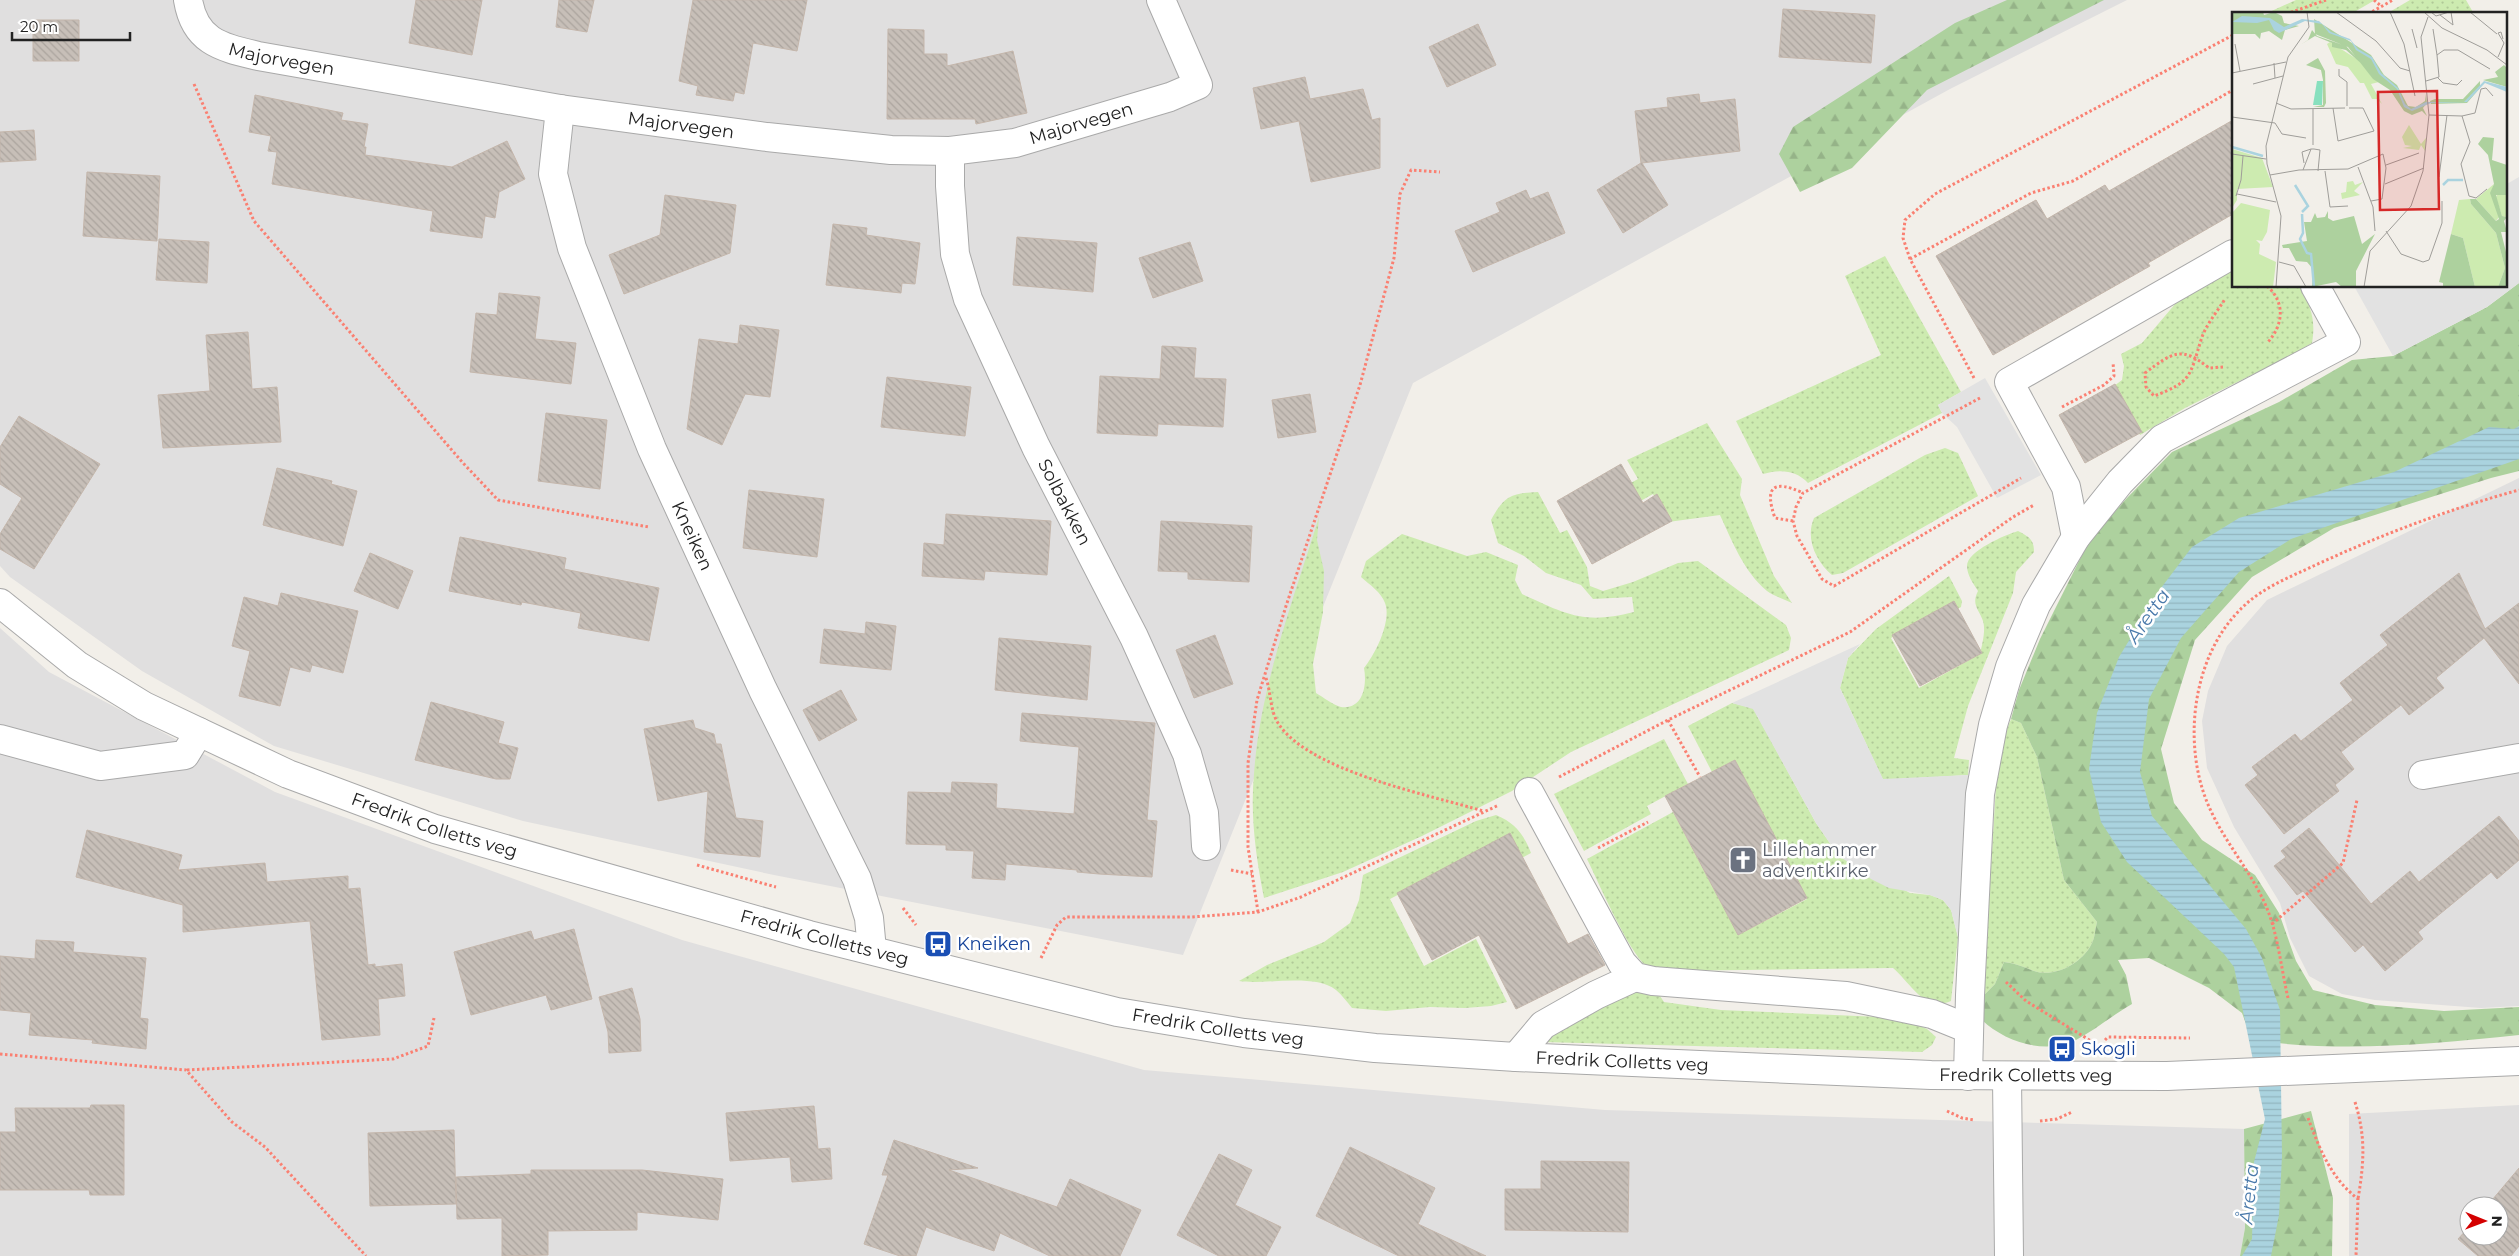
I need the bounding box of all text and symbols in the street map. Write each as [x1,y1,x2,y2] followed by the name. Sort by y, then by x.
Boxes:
[12,10,130,42] scale bar
[2232,12,2506,288] inset map
[20,17,58,36] text: 20 m
[226,38,336,80] street label: Majorvegen
[1027,98,1136,149] street label: Majorvegen
[626,107,736,143] street label: Majorvegen
[1033,455,1096,549] street label: Solbakken
[667,498,718,574] street label: Kneiken
[2121,585,2175,648] water label: Åretta
[348,788,520,863] street label: Fredrik Colletts veg
[1762,839,1877,882] place label: Lillehammer adventkirke
[1728,845,1758,875] church icon: Lillehammer adventkirke
[738,905,911,971] street label: Fredrik Colletts veg
[923,929,953,959] bus stop icon: Kneiken
[957,933,1031,955] place label: Kneiken
[1130,1004,1305,1051] street label: Fredrik Colletts veg
[2047,1034,2077,1064] bus stop icon: Skogli
[2081,1038,2136,1060] place label: Skogli
[1535,1047,1709,1076] street label: Fredrik Colletts veg
[1939,1064,2113,1087] street label: Fredrik Colletts veg
[2234,1163,2264,1226] water label: Åretta
[2459,1196,2509,1246] north arrow
[2488,1215,2506,1227] text: N

